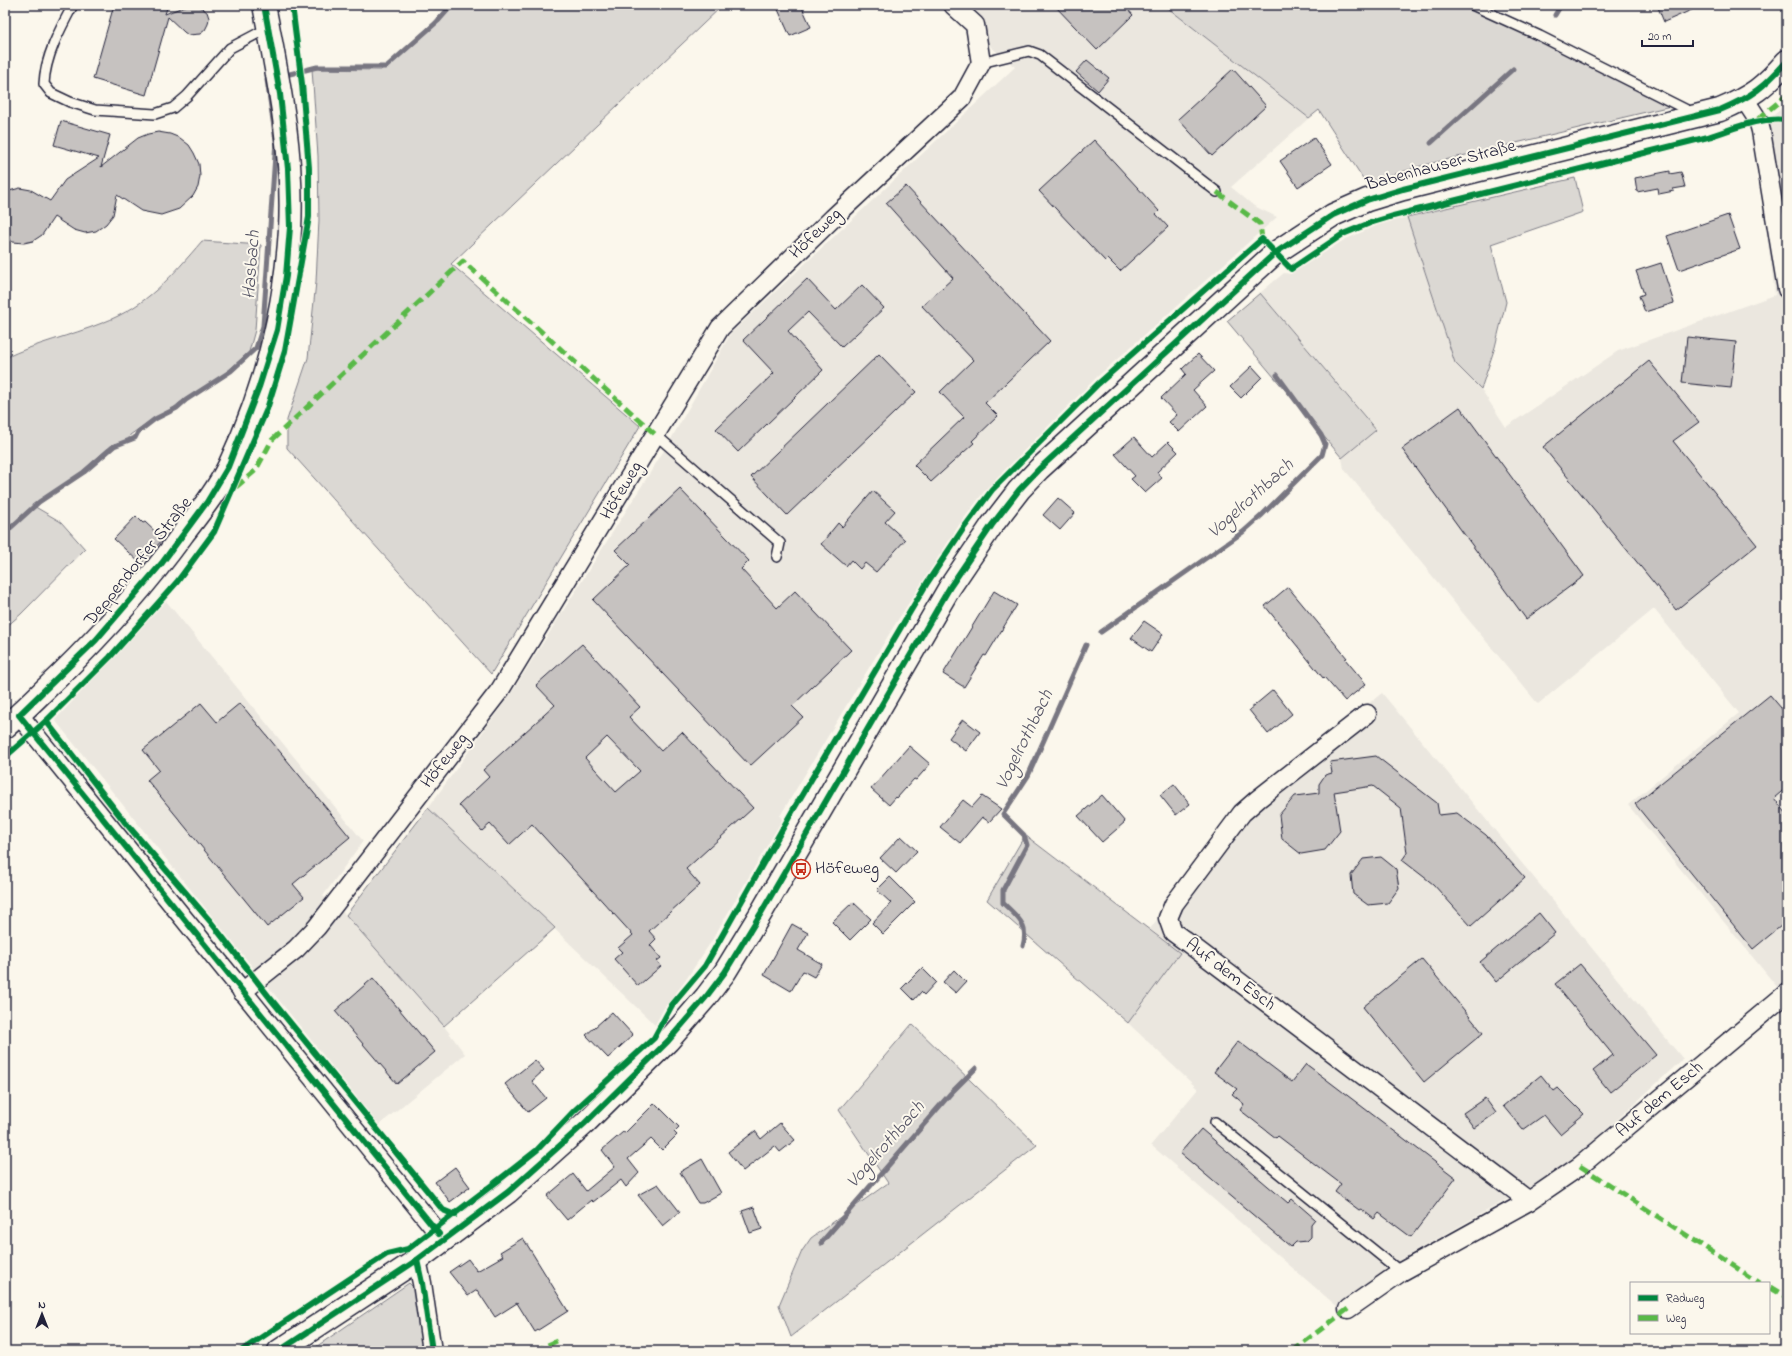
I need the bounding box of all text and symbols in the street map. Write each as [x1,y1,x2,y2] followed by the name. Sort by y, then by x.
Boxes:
[1642,22,1693,48] scale bar
[1648,28,1671,46] text: 20 m
[1362,133,1520,199] street label: Babenhauser Straße
[784,202,849,266] street label: Höfeweg
[236,229,268,300] water label: Hasbach
[1202,452,1302,546] water label: Vogelrothbach
[594,457,651,526] street label: Höfeweg
[78,491,200,633] street label: Deppendorfer Straße
[989,685,1062,795] water label: Vogelrothbach
[415,728,476,795] street label: Höfeweg
[815,856,879,883] place label: Höfeweg
[790,858,812,880] bus stop icon: Höfeweg
[1179,932,1281,1018] street label: Auf dem Esch
[1610,1056,1710,1144] street label: Auf dem Esch
[840,1095,933,1195] water label: Vogelrothbach
[1630,1282,1770,1334] legend
[1666,1290,1705,1309] text: Radweg
[22,1294,62,1334] north arrow
[38,1297,46,1313] text: N
[1666,1310,1686,1329] text: Weg

